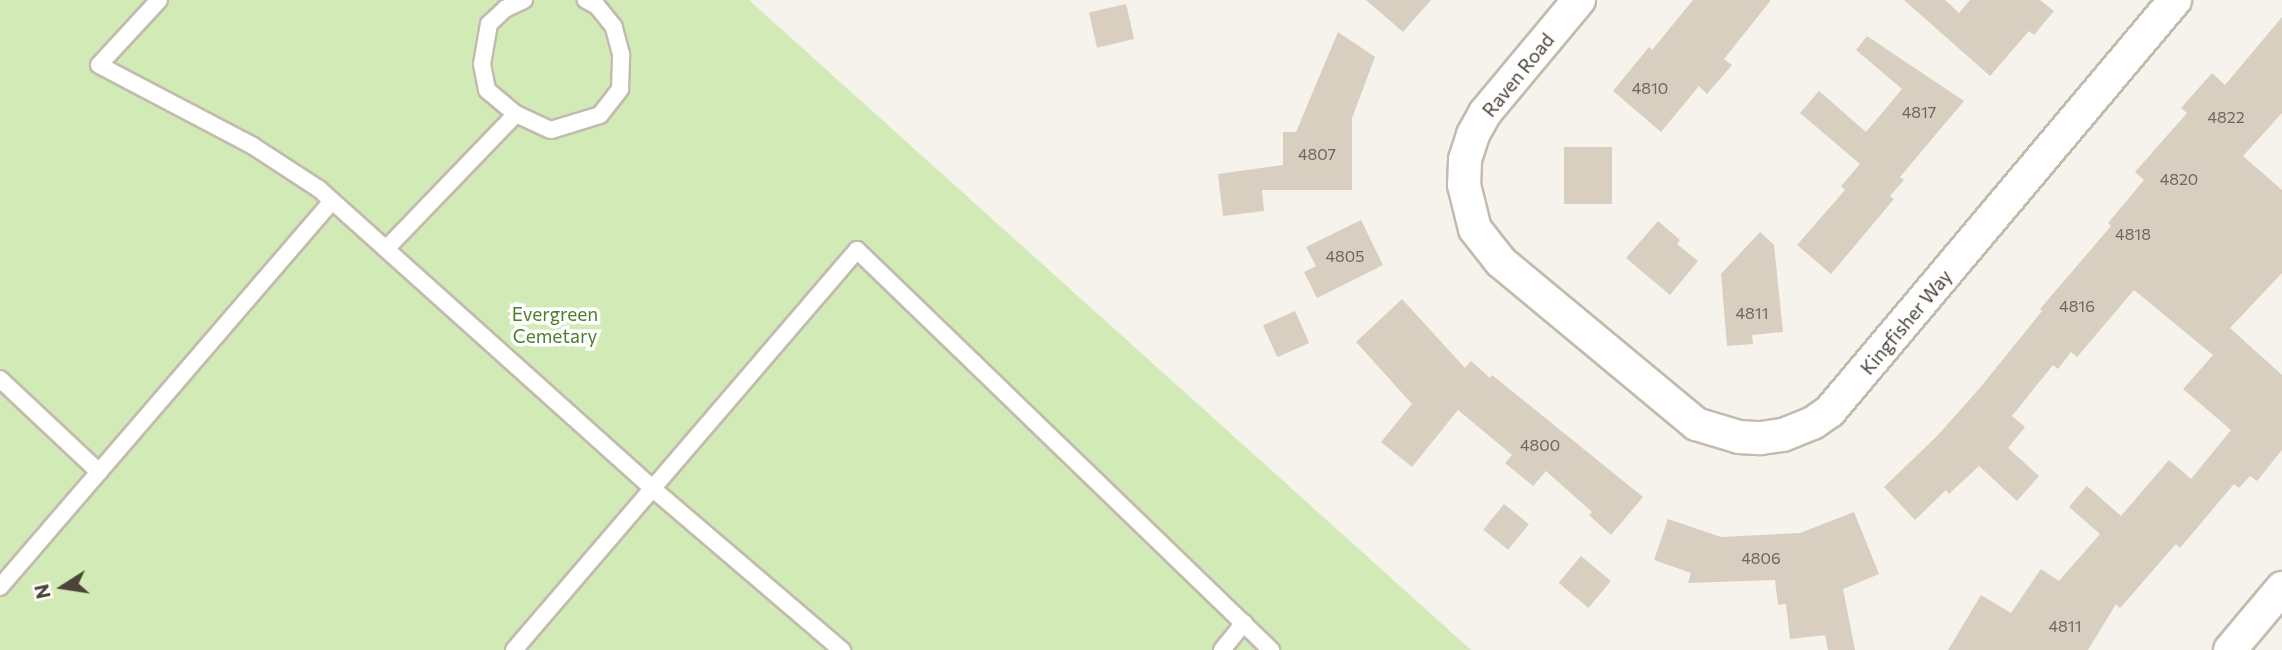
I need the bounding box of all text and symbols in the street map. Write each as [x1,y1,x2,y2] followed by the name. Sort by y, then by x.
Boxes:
[1477,29,1559,121] street label: Raven Road
[1632,78,1668,98] house number: 4810
[1902,102,1936,122] house number: 4817
[2207,107,2245,127] house number: 4822
[1298,144,1336,164] house number: 4807
[2160,169,2198,189] house number: 4820
[2115,224,2151,244] house number: 4818
[1326,246,1364,266] house number: 4805
[1856,265,1956,379] street label: Kingfisher Way
[2059,296,2095,316] house number: 4816
[512,303,598,347] park label: Evergreen Cemetary
[1736,303,1768,323] house number: 4811
[1520,435,1560,455] house number: 4800
[1741,548,1781,568] house number: 4806
[28,552,98,622] north arrow
[29,582,55,601] text: N
[2049,616,2081,636] house number: 4811

